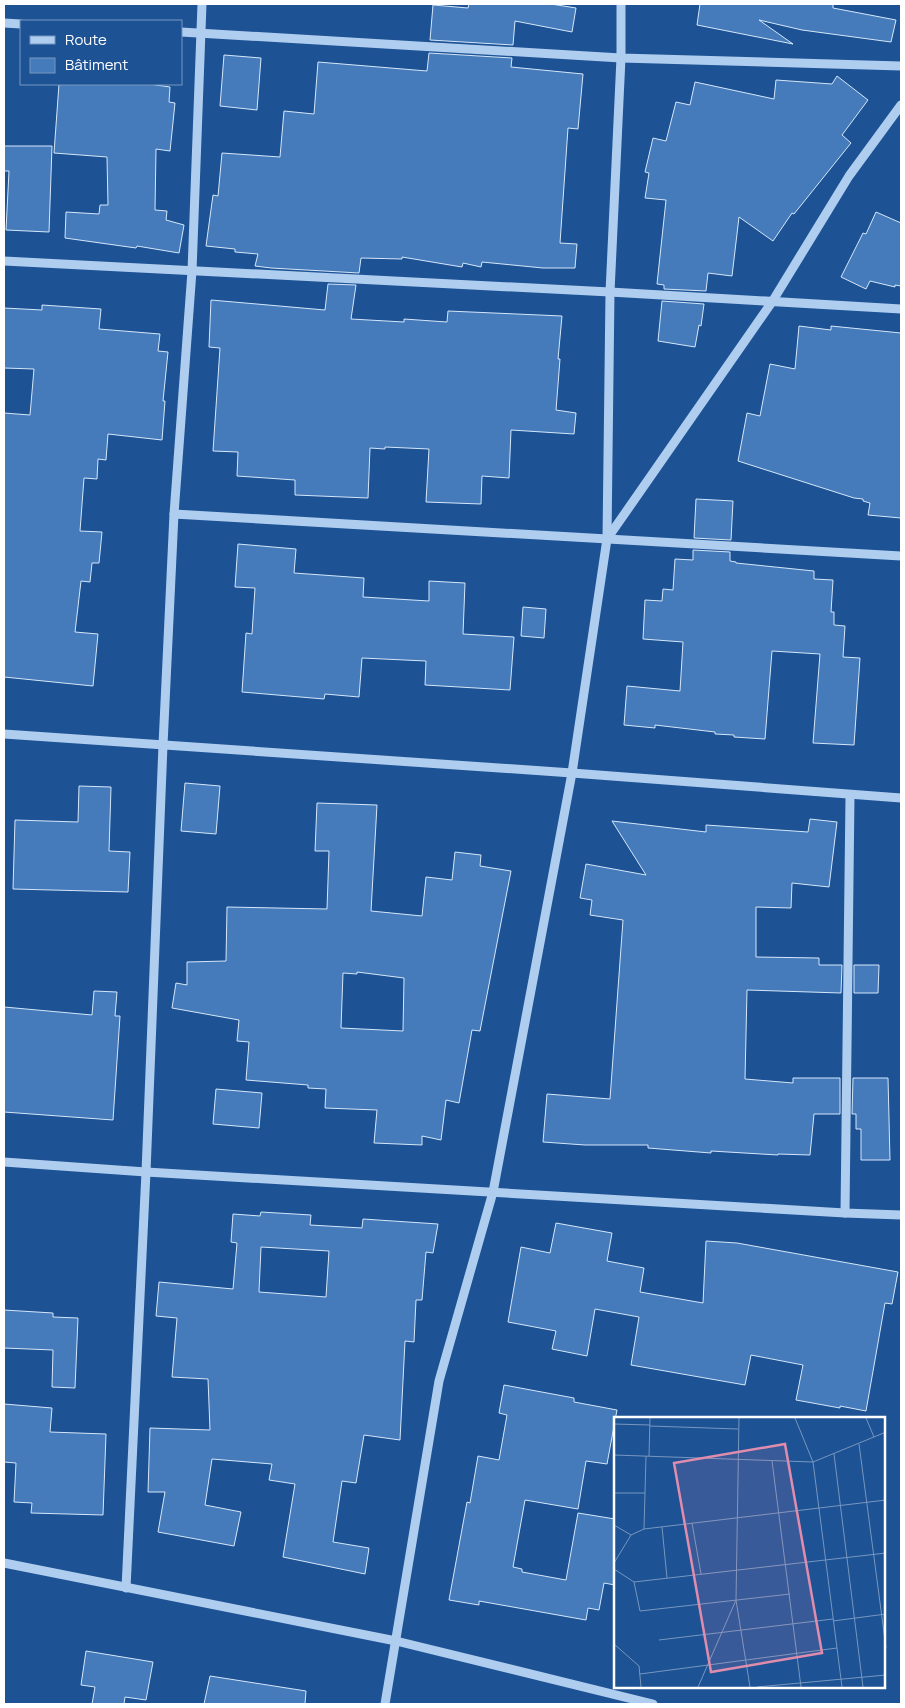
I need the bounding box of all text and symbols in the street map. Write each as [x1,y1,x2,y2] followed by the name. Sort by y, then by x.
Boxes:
[20,20,182,85] legend
[65,29,107,50] text: Route
[65,54,128,75] text: Bâtiment
[614,1417,885,1688] inset map

